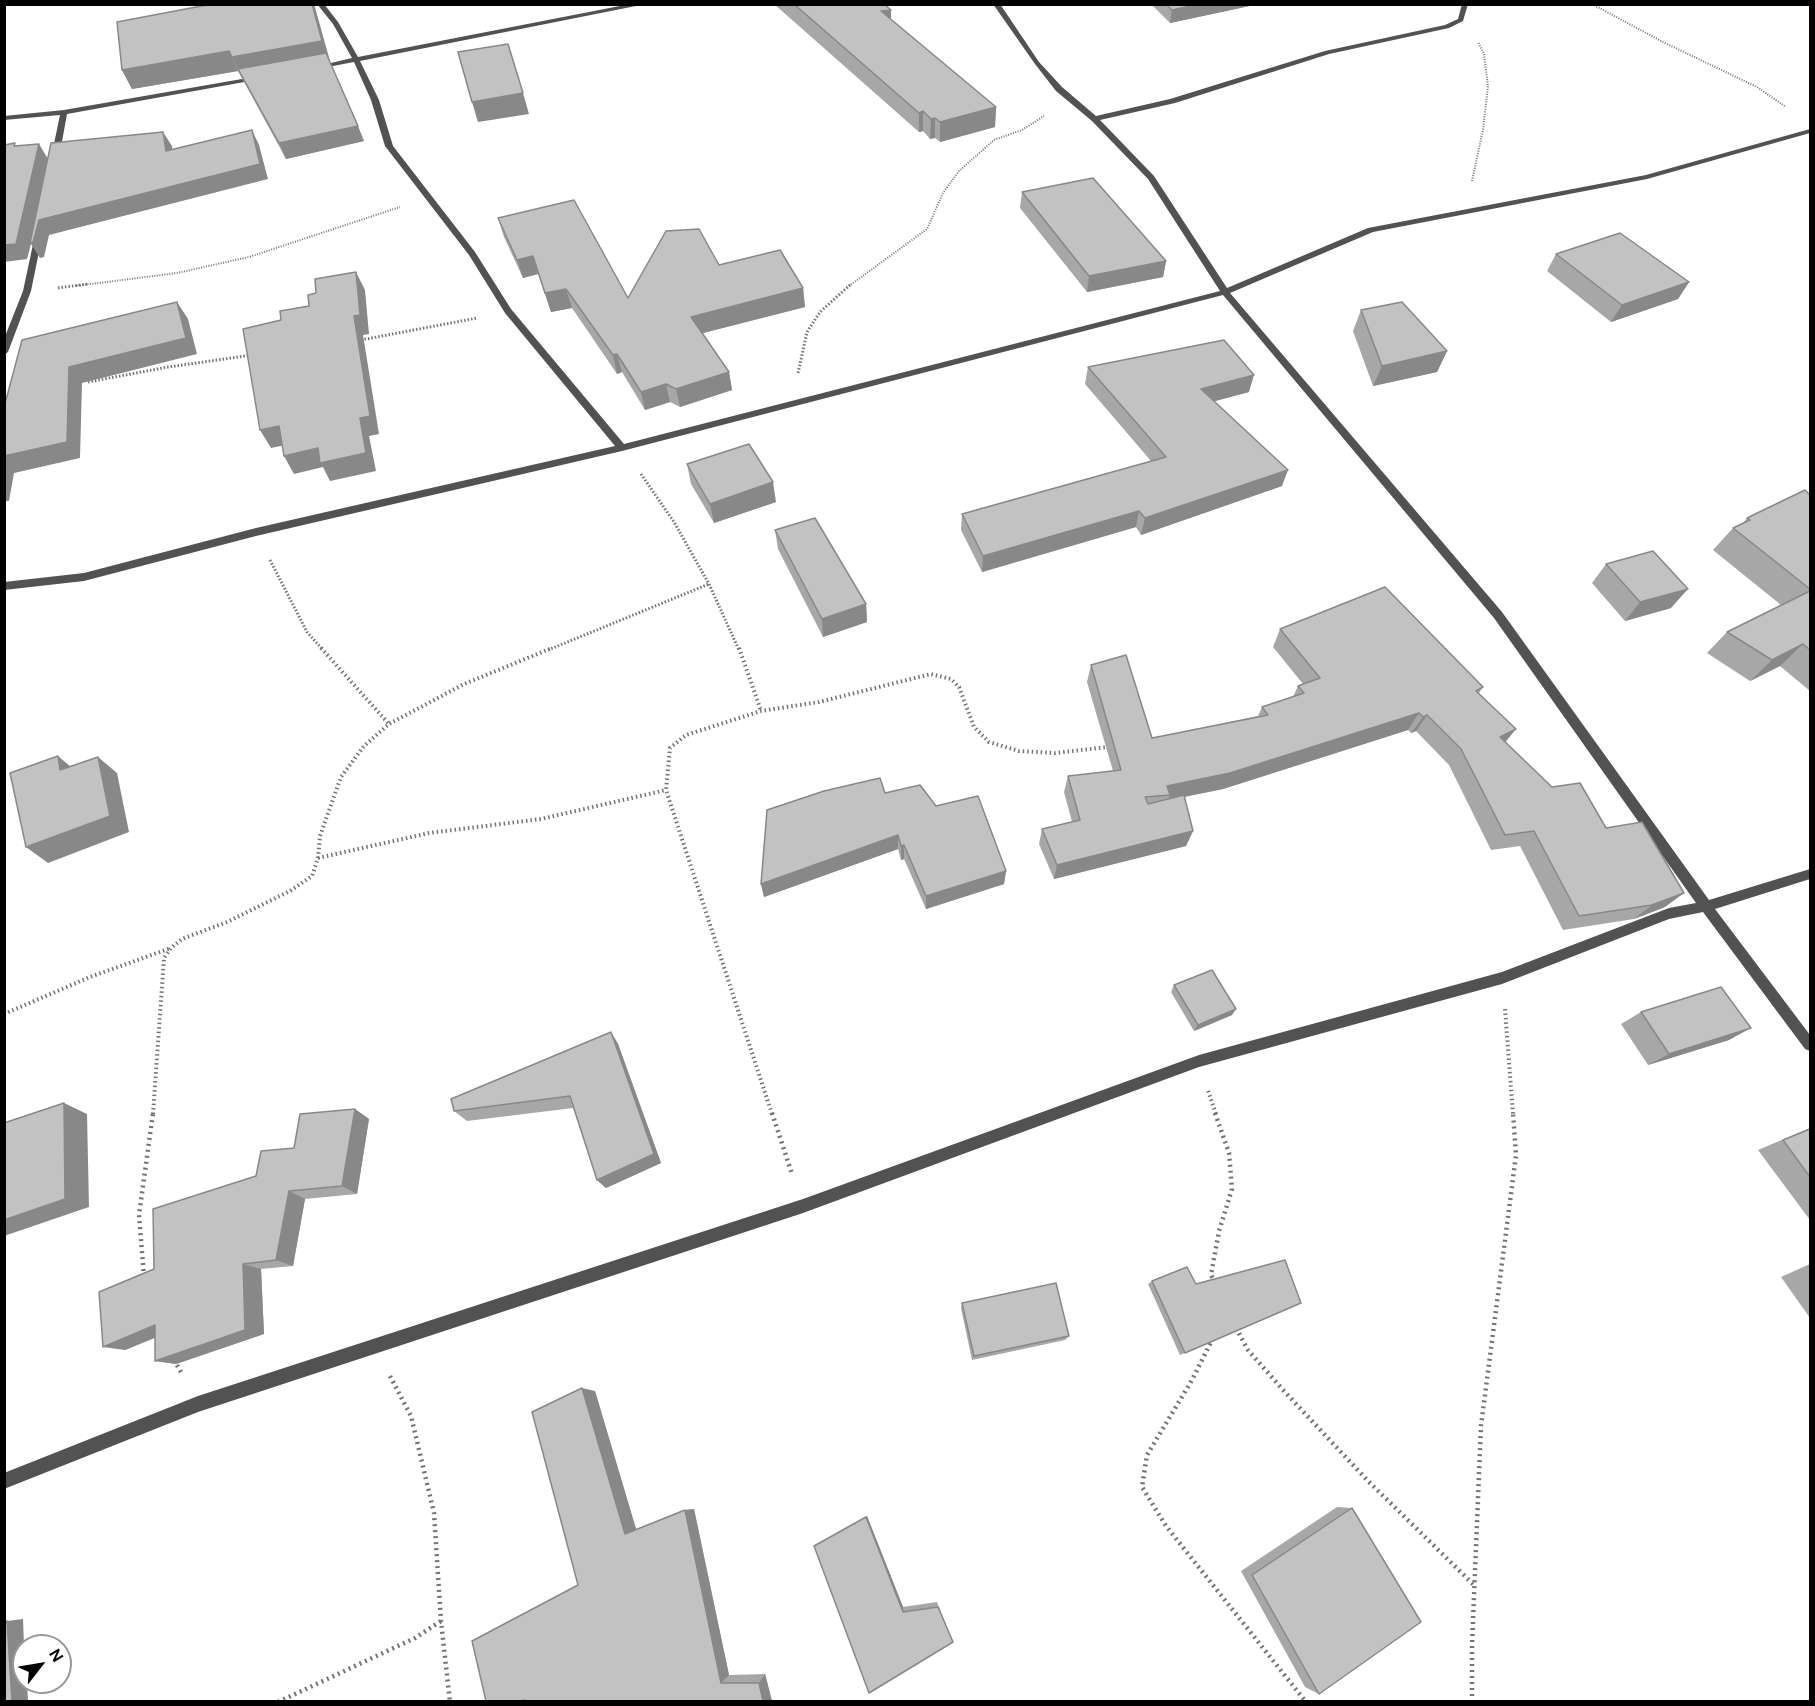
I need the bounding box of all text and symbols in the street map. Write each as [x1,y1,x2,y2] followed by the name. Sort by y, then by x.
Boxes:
[12,1634,72,1694] north arrow
[44,1645,68,1666] text: N

